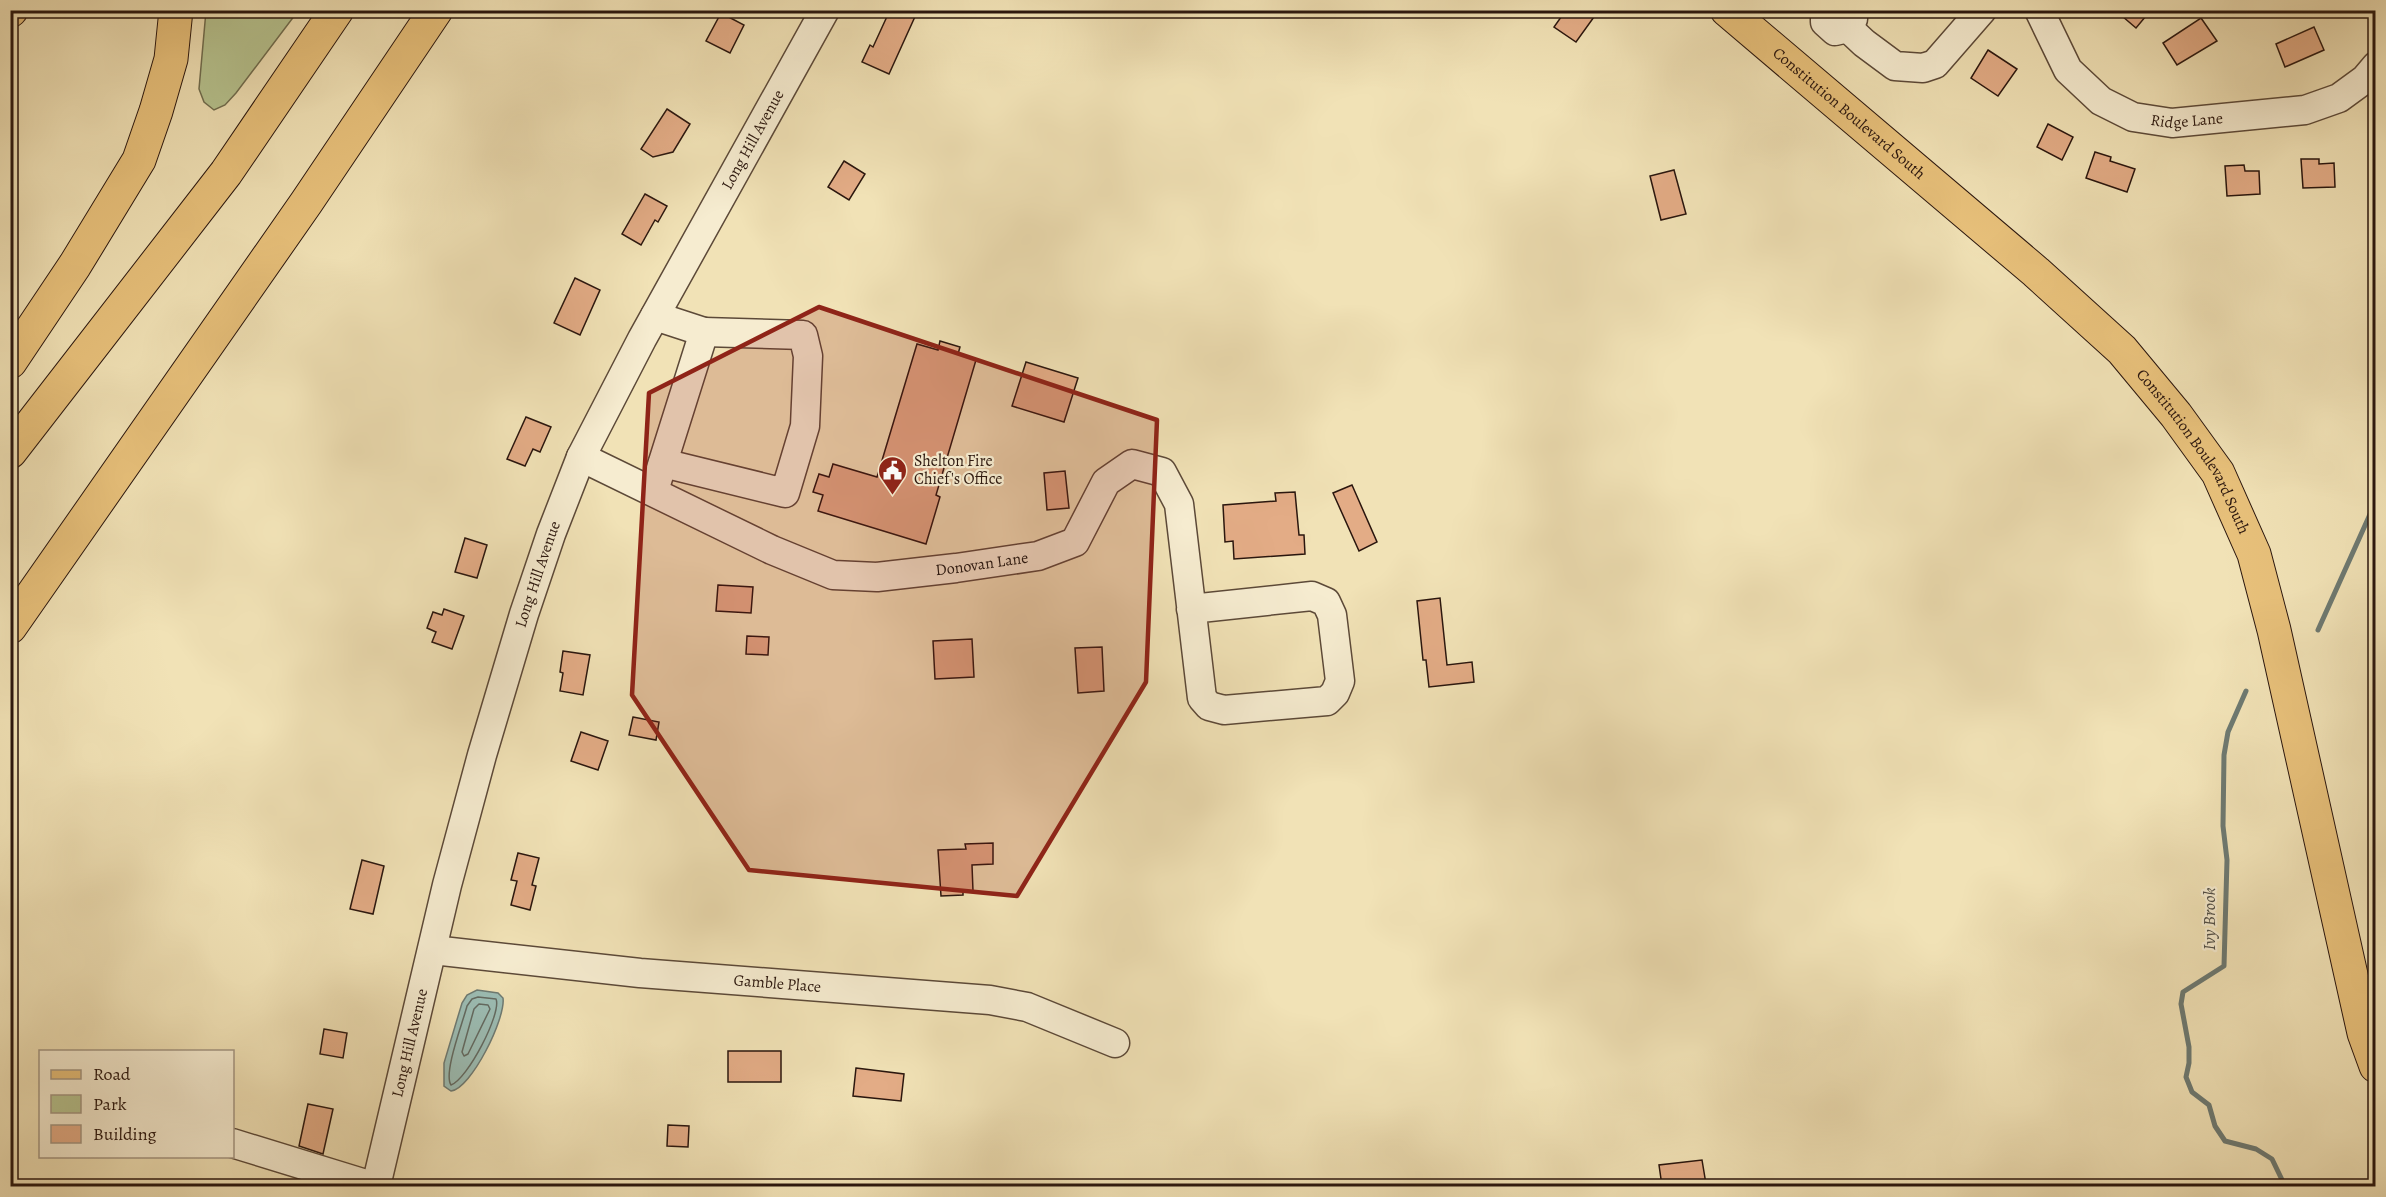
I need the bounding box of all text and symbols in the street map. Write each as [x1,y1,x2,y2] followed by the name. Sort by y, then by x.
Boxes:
[1768,42,1931,185] street label: Constitution Boulevard South
[716,86,790,194] street label: Long Hill Avenue
[2149,107,2224,134] street label: Ridge Lane
[2131,364,2255,538] street label: Constitution Boulevard South
[914,450,1002,490] place label: Shelton Fire Chief's Office
[877,454,909,496] public building icon: Shelton Fire Chief's Office
[510,518,566,630] street label: Long Hill Avenue
[934,547,1030,581] street label: Donovan Lane
[2197,888,2221,950] water label: Ivy Brook
[733,969,822,998] street label: Gamble Place
[386,986,433,1100] street label: Long Hill Avenue
[39,1050,234,1158] legend
[93,1062,131,1086] text: Road
[93,1092,127,1116] text: Park
[93,1122,157,1146] text: Building

